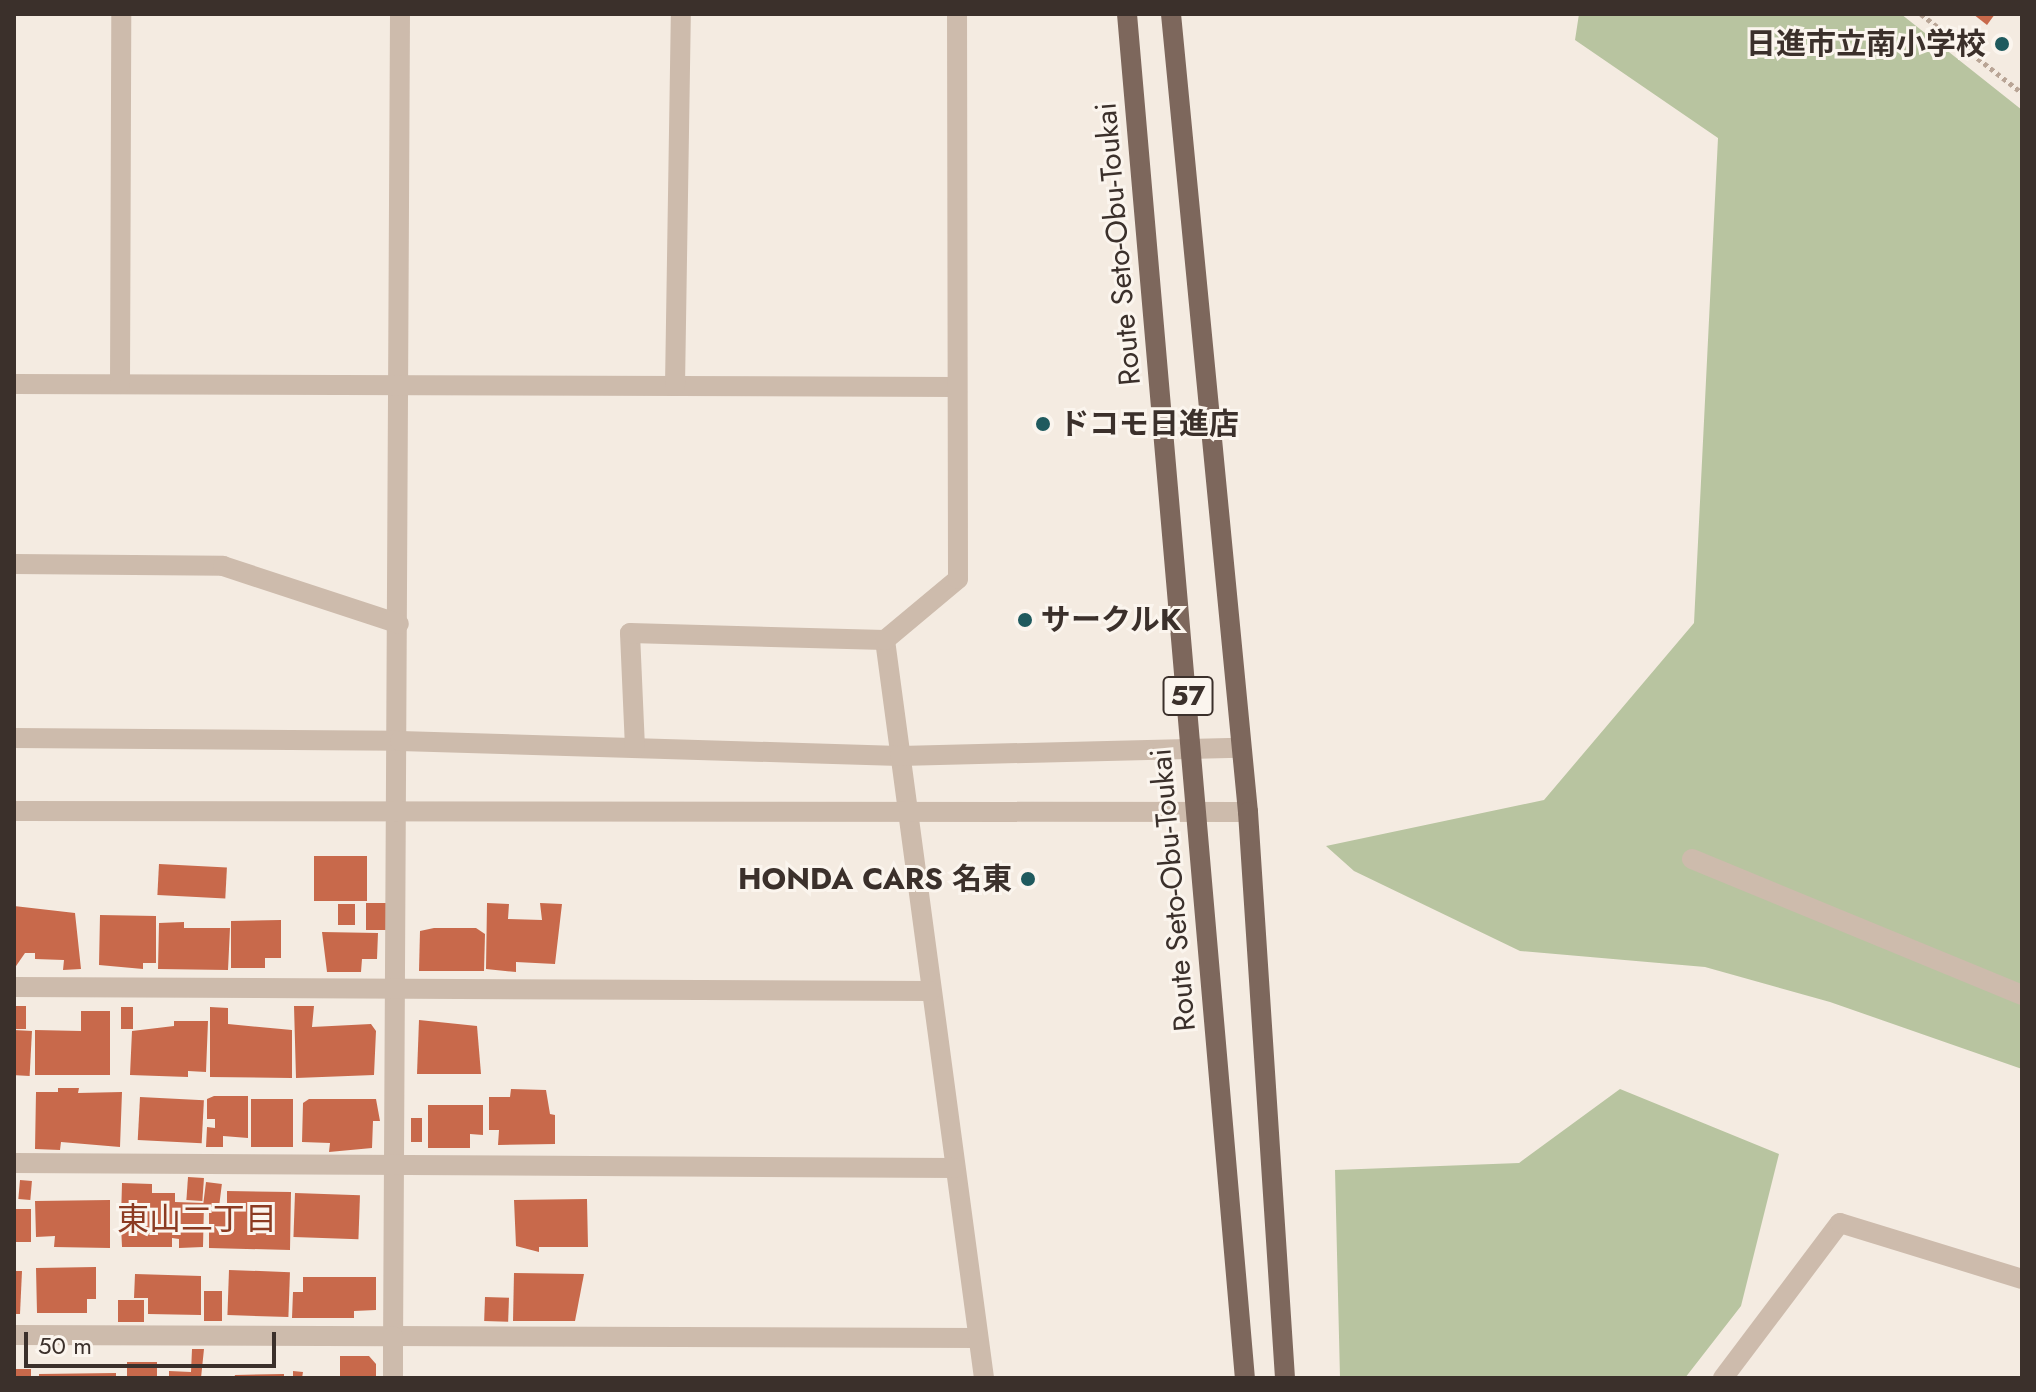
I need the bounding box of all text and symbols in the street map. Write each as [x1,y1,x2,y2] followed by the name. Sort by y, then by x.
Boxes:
[1746,26,1986,62] place label: 日進市立南小学校
[1993,35,2011,53] marker: 日進市立南小学校
[1088,101,1148,387] street label: Route Seto-Obu-Toukai
[1059,406,1239,442] place label: ドコモ日進店
[1034,415,1052,433] marker: ドコモ日進店
[1041,602,1182,638] place label: サークルK
[1016,611,1034,629] marker: サークルK
[1162,672,1214,720] road number: 57
[1143,747,1203,1033] street label: Route Seto-Obu-Toukai
[738,861,1012,897] place label: HONDA CARS 名東
[1019,870,1037,888] marker: HONDA CARS 名東
[117,1200,277,1238] district label: 東山二丁目
[28,1316,280,1366] scale bar
[38,1328,92,1363] text: 50 m

